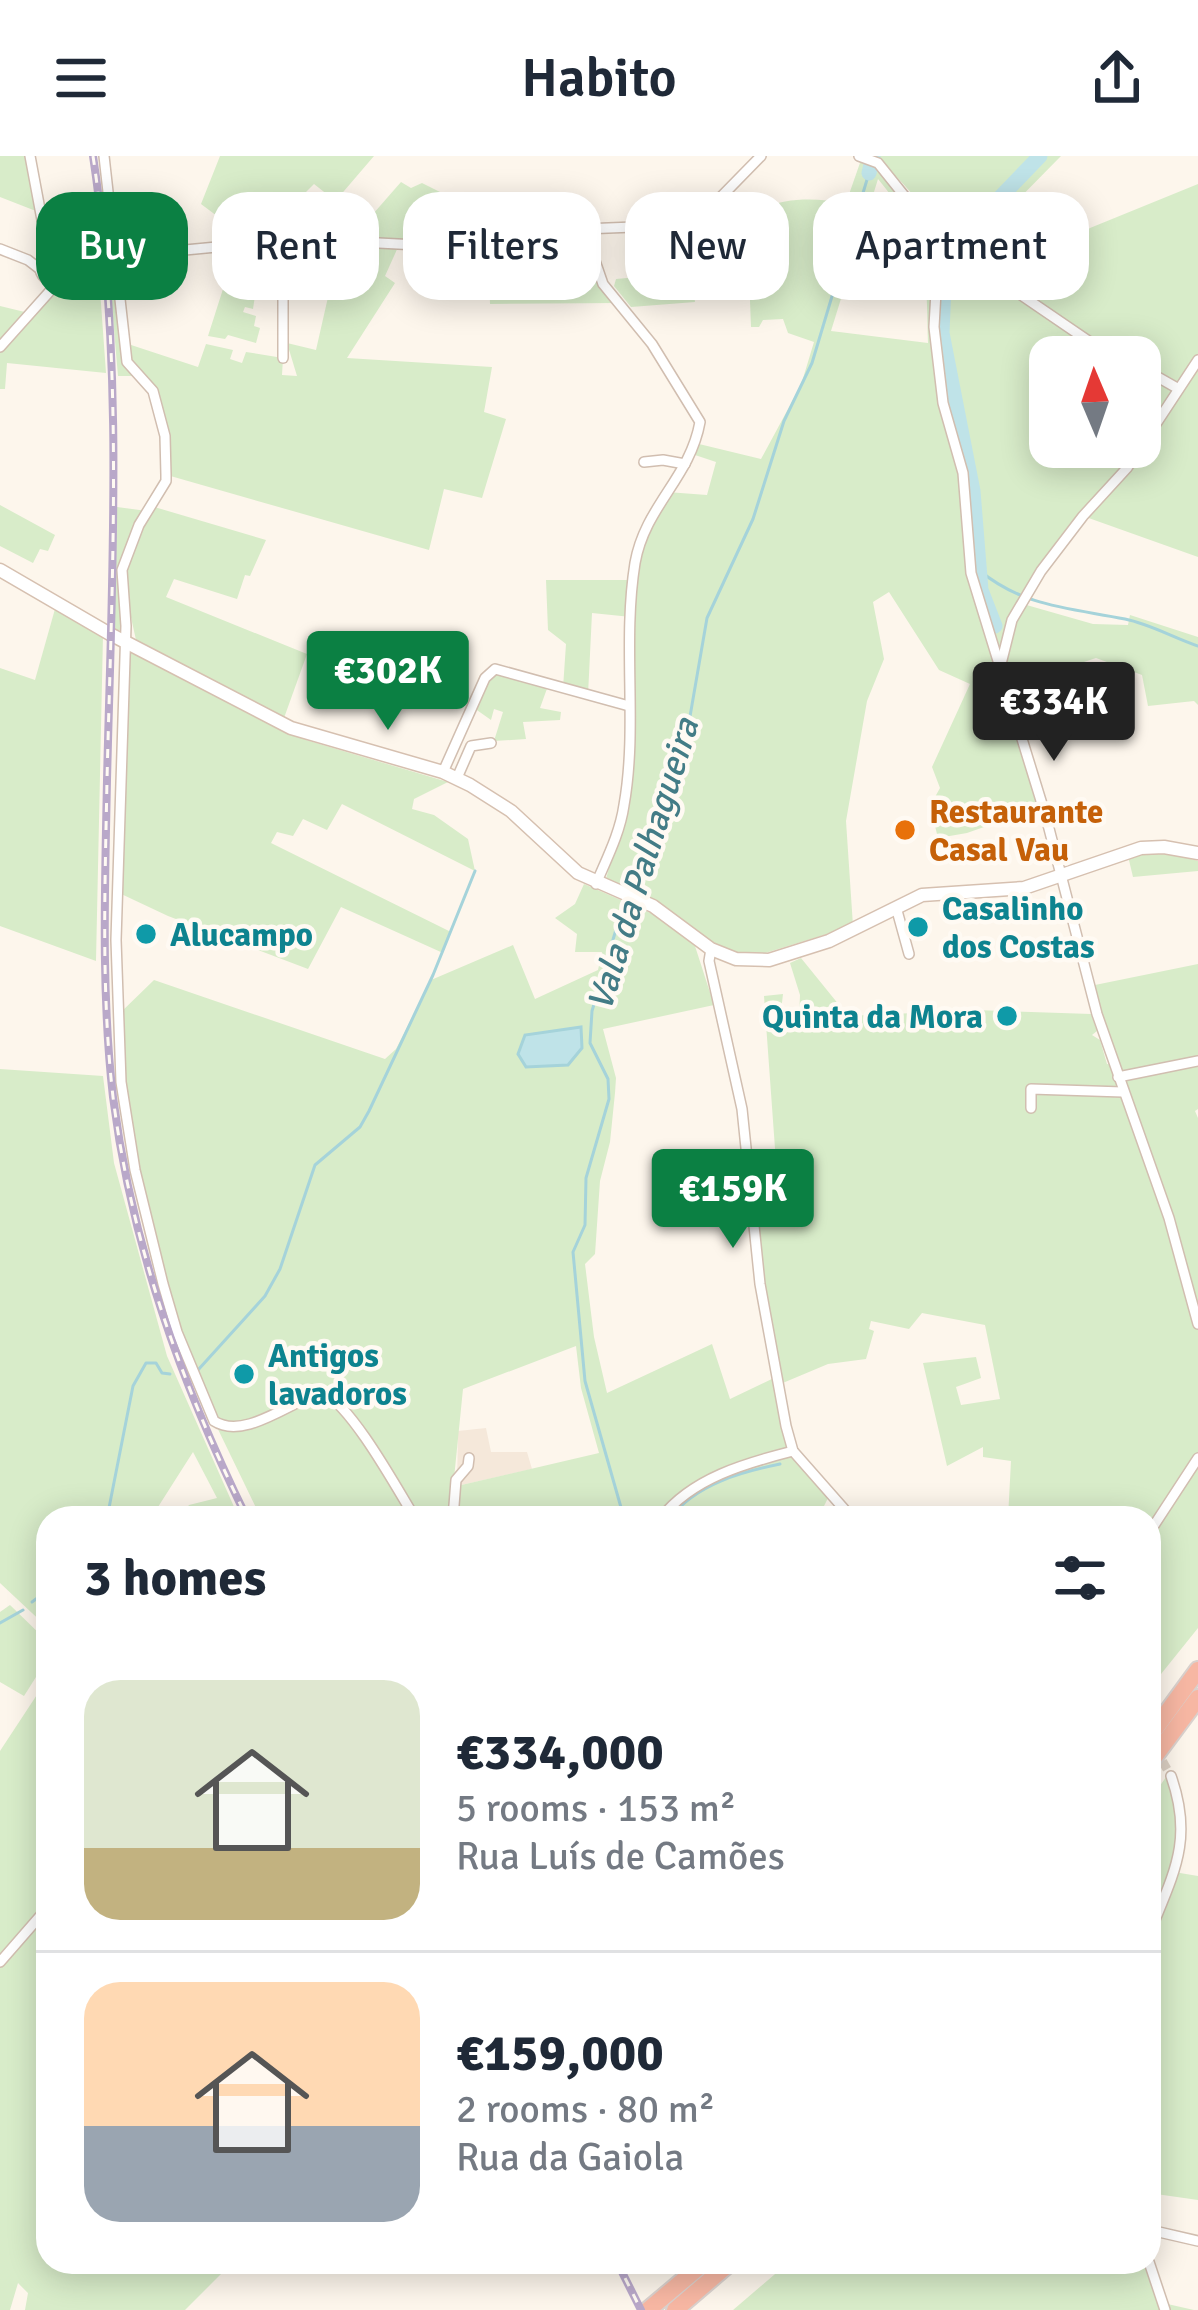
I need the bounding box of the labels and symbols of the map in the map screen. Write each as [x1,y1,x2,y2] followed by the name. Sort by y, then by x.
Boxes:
[1029,336,1161,468] north arrow
[304,631,472,733] pin: €302K
[970,662,1138,764] pin: €334K
[578,711,710,1016] water label: Vala da Palhagueira
[929,792,1103,871] place label: Restaurante Casal Vau
[892,817,918,843] marker: Restaurante Casal Vau
[942,889,1095,968] place label: Casalinho dos Costas
[905,914,931,940] marker: Casalinho dos Costas
[170,915,313,956] place label: Alucampo
[133,921,159,947] marker: Alucampo
[762,997,983,1038] place label: Quinta da Mora
[994,1003,1020,1029] marker: Quinta da Mora
[649,1149,817,1251] pin: €159K
[268,1336,407,1415] place label: Antigos lavadoros
[231,1361,257,1387] marker: Antigos lavadoros

